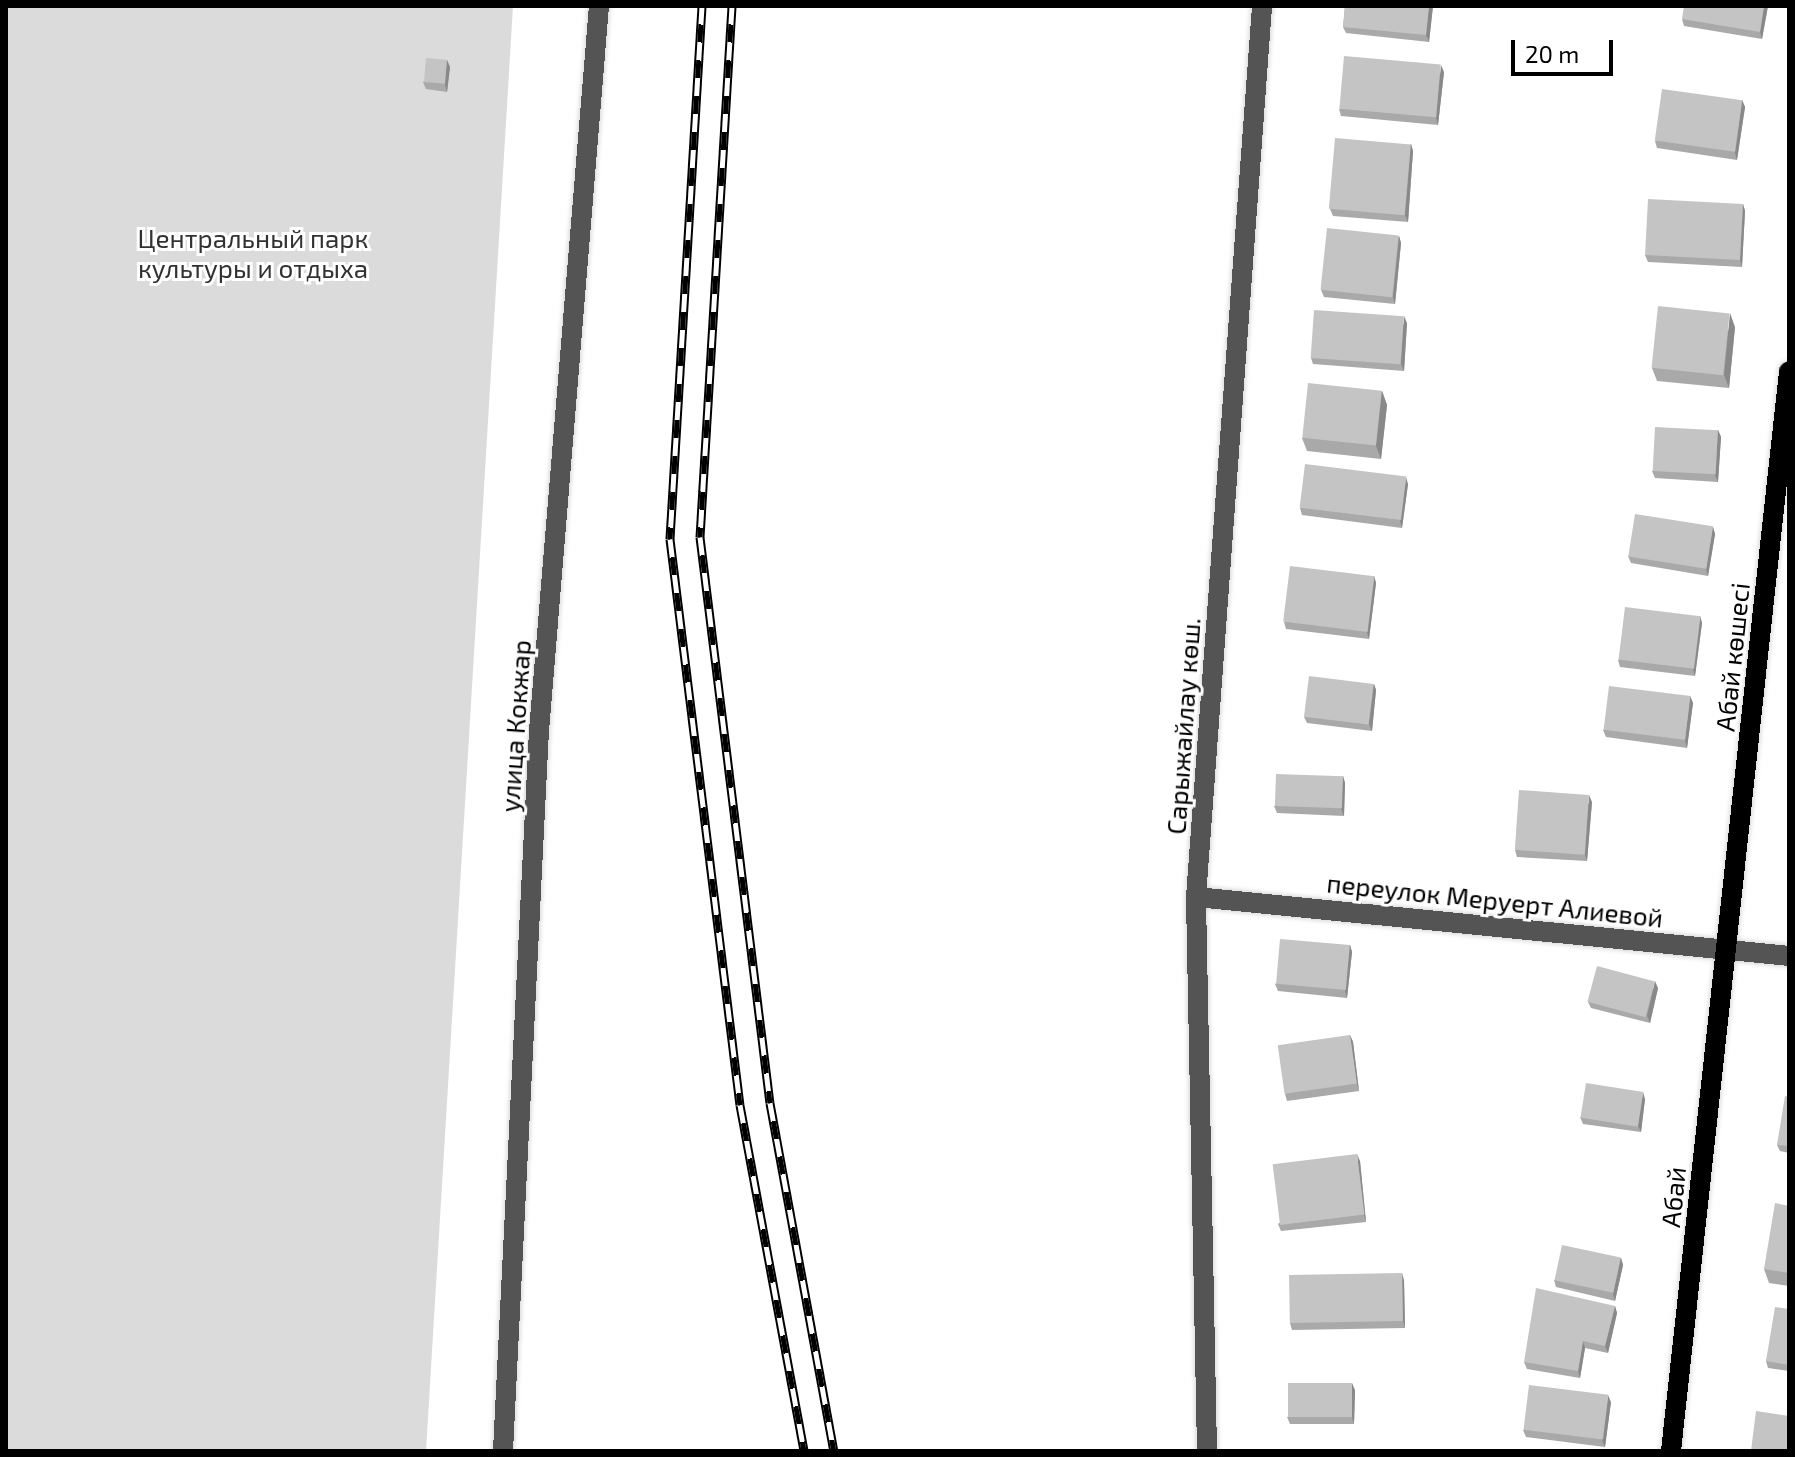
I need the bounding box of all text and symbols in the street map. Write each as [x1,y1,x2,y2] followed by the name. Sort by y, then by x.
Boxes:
[1515,24,1617,74] scale bar
[1525,39,1579,68] text: 20 m
[138,222,368,284] park label: Центральный парк культуры и отдыха
[1709,581,1755,733] street label: Абай көшесі
[1160,617,1206,835] street label: Сарыжайлау көш.
[493,639,537,813] street label: улица Кокжар
[1325,867,1665,933] street label: переулок Меруерт Алиевой
[1654,1165,1692,1229] street label: Абай

